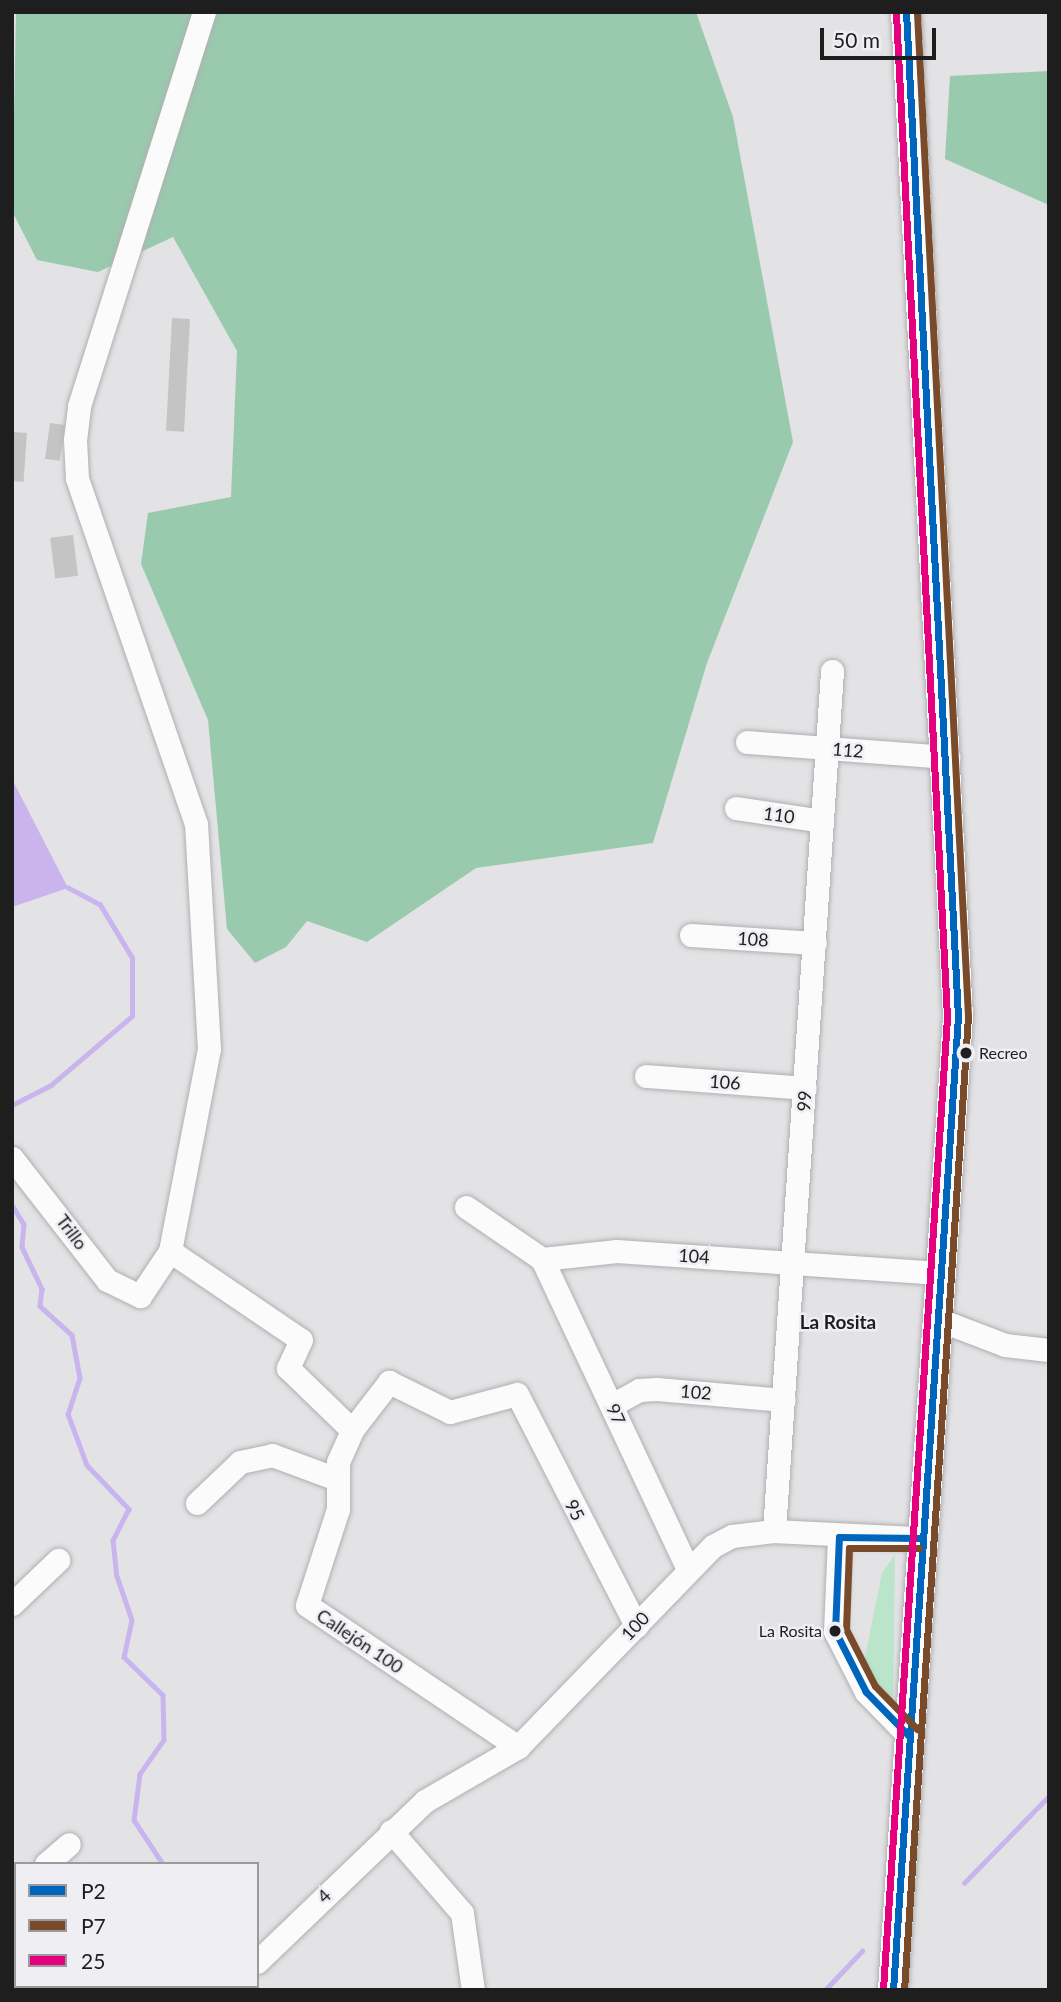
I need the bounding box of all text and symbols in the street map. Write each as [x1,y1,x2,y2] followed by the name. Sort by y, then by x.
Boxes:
[823,14,939,58] scale bar
[833,27,880,52] text: 50 m
[831,738,865,762] street label: 112
[762,802,796,828] street label: 110
[737,927,769,951] street label: 108
[979,1043,1028,1063] place label: Recreo
[959,1046,973,1060] marker: Recreo
[709,1070,741,1094] street label: 106
[792,1090,816,1112] street label: 99
[52,1210,92,1254] street label: Trillo
[678,1244,710,1268] street label: 104
[800,1311,876,1333] district label: La Rosita
[679,1380,713,1404] street label: 102
[602,1400,630,1428] street label: 97
[561,1496,589,1524] street label: 95
[313,1604,407,1678] street label: Callejón 100
[616,1607,654,1645] street label: 100
[759,1621,822,1641] place label: La Rosita
[828,1624,842,1638] marker: La Rosita
[14,1862,259,1988] legend
[81,1878,106,1903] text: P2
[313,1885,335,1907] street label: 4
[81,1913,106,1938] text: P7
[81,1948,105,1973] text: 25

